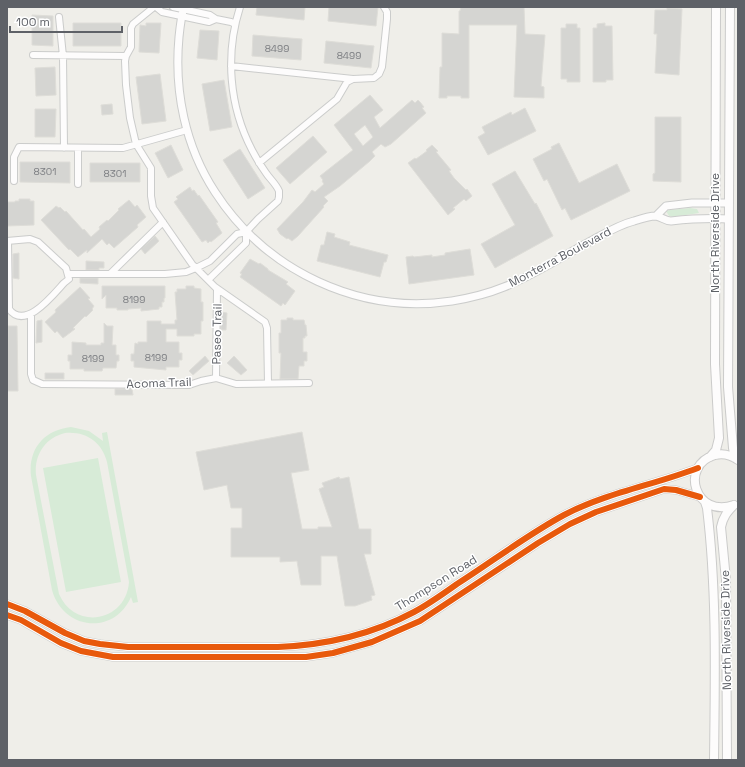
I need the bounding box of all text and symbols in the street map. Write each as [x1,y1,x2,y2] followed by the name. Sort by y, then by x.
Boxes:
[10,8,122,34] scale bar
[16,14,50,30] text: 100 m
[265,42,289,55] house number: 8499
[337,49,361,62] house number: 8499
[34,165,56,178] house number: 8301
[104,167,126,180] house number: 8301
[707,173,723,293] street label: North Riverside Drive
[506,223,614,291] street label: Monterra Boulevard
[123,293,145,306] house number: 8199
[208,303,226,365] street label: Paseo Trail
[145,351,167,364] house number: 8199
[82,352,104,365] house number: 8199
[126,374,192,392] street label: Acoma Trail
[392,551,480,615] street label: Thompson Road
[717,570,735,690] street label: North Riverside Drive

